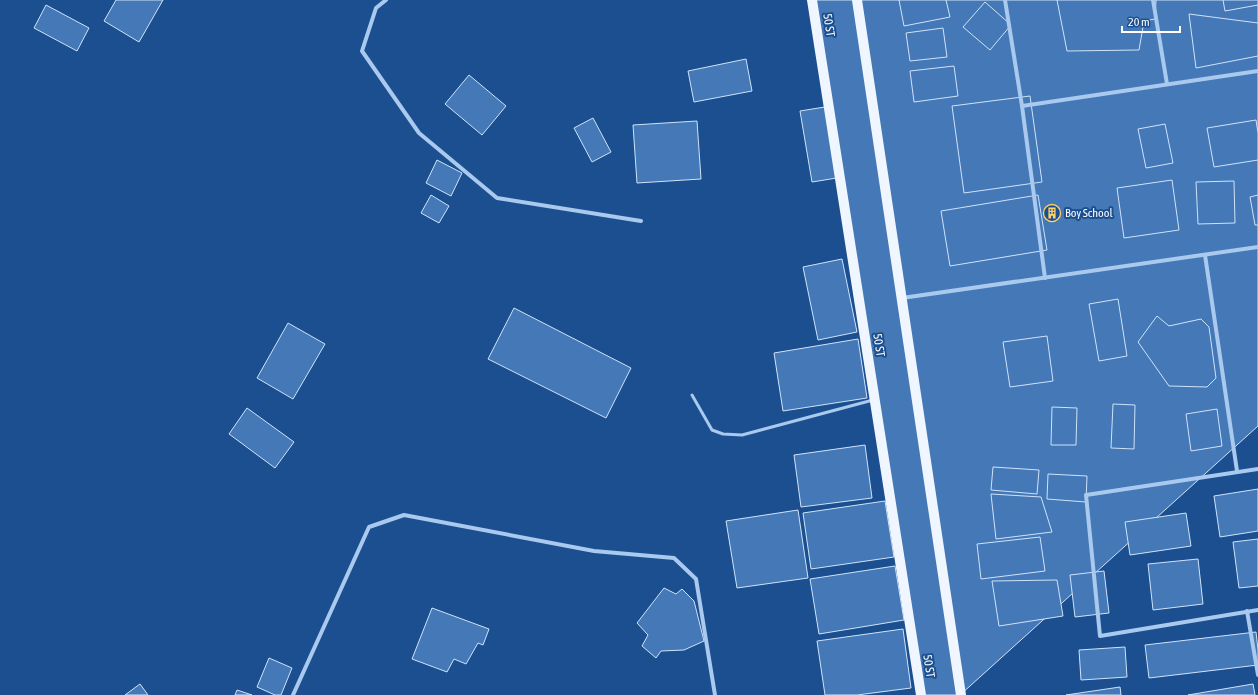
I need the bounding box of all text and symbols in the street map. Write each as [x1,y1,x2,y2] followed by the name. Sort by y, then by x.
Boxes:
[1122,8,1180,34] scale bar
[820,12,838,38] street label: 50 ST
[1128,15,1150,29] text: 20 m
[1042,203,1062,223] building icon: Boy School
[1065,206,1113,220] place label: Boy School
[870,332,888,358] street label: 50 ST
[920,653,938,679] street label: 50 ST

